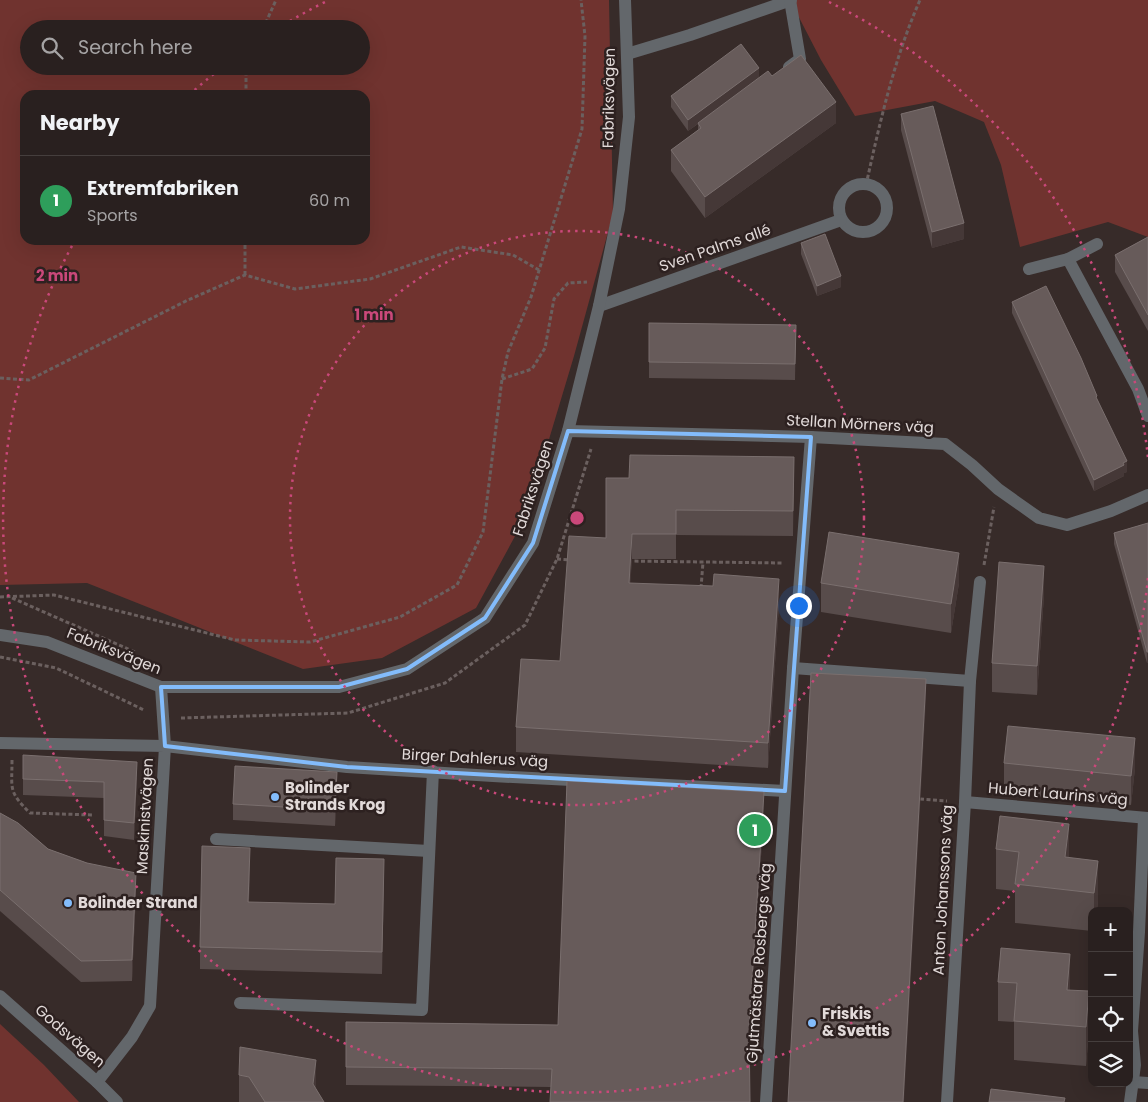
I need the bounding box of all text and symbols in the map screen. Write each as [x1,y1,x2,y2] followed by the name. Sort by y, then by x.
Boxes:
[20,20,370,75] search box
[38,34,66,62] icon: search
[78,34,192,61] text: Search here
[597,48,620,148] street label: Fabriksvägen
[40,108,120,137] text: Nearby
[87,175,239,202] text: Extremfabriken
[53,189,59,212] text: 1
[309,189,350,212] text: 60 m
[87,204,138,227] text: Sports
[656,219,773,276] street label: Sven Palms allé
[36,265,78,286] text: 2 min
[354,304,394,325] text: 1 min
[786,409,934,438] street label: Stellan Mörners väg
[507,437,558,539] street label: Fabriksvägen
[568,509,586,527] centre of rings
[786,593,812,619] your location
[64,622,165,679] street label: Fabriksvägen
[401,743,549,772] street label: Birger Dahlerus väg
[131,757,158,875] street label: Maskinistvägen
[285,777,385,815] place label: Bolinder Strands Krog
[987,777,1129,810] street label: Hubert Laurins väg
[269,791,281,803] marker: Bolinder Strands Krog
[928,804,957,976] street label: Anton Johanssons väg
[739,811,771,849] pin: 1
[741,862,776,1064] street label: Gjutmästare Rosbergs väg
[78,892,198,913] place label: Bolinder Strand
[62,897,74,909] marker: Bolinder Strand
[1088,907,1133,1087] map controls
[1088,907,1133,952] button: +
[1088,952,1133,997] button: −
[1088,997,1133,1042] button: locate
[31,999,110,1072] street label: Godsvägen
[822,1003,890,1041] place label: Friskis & Svettis
[806,1017,818,1029] marker: Friskis & Svettis
[1088,1042,1133,1087] button: layers

